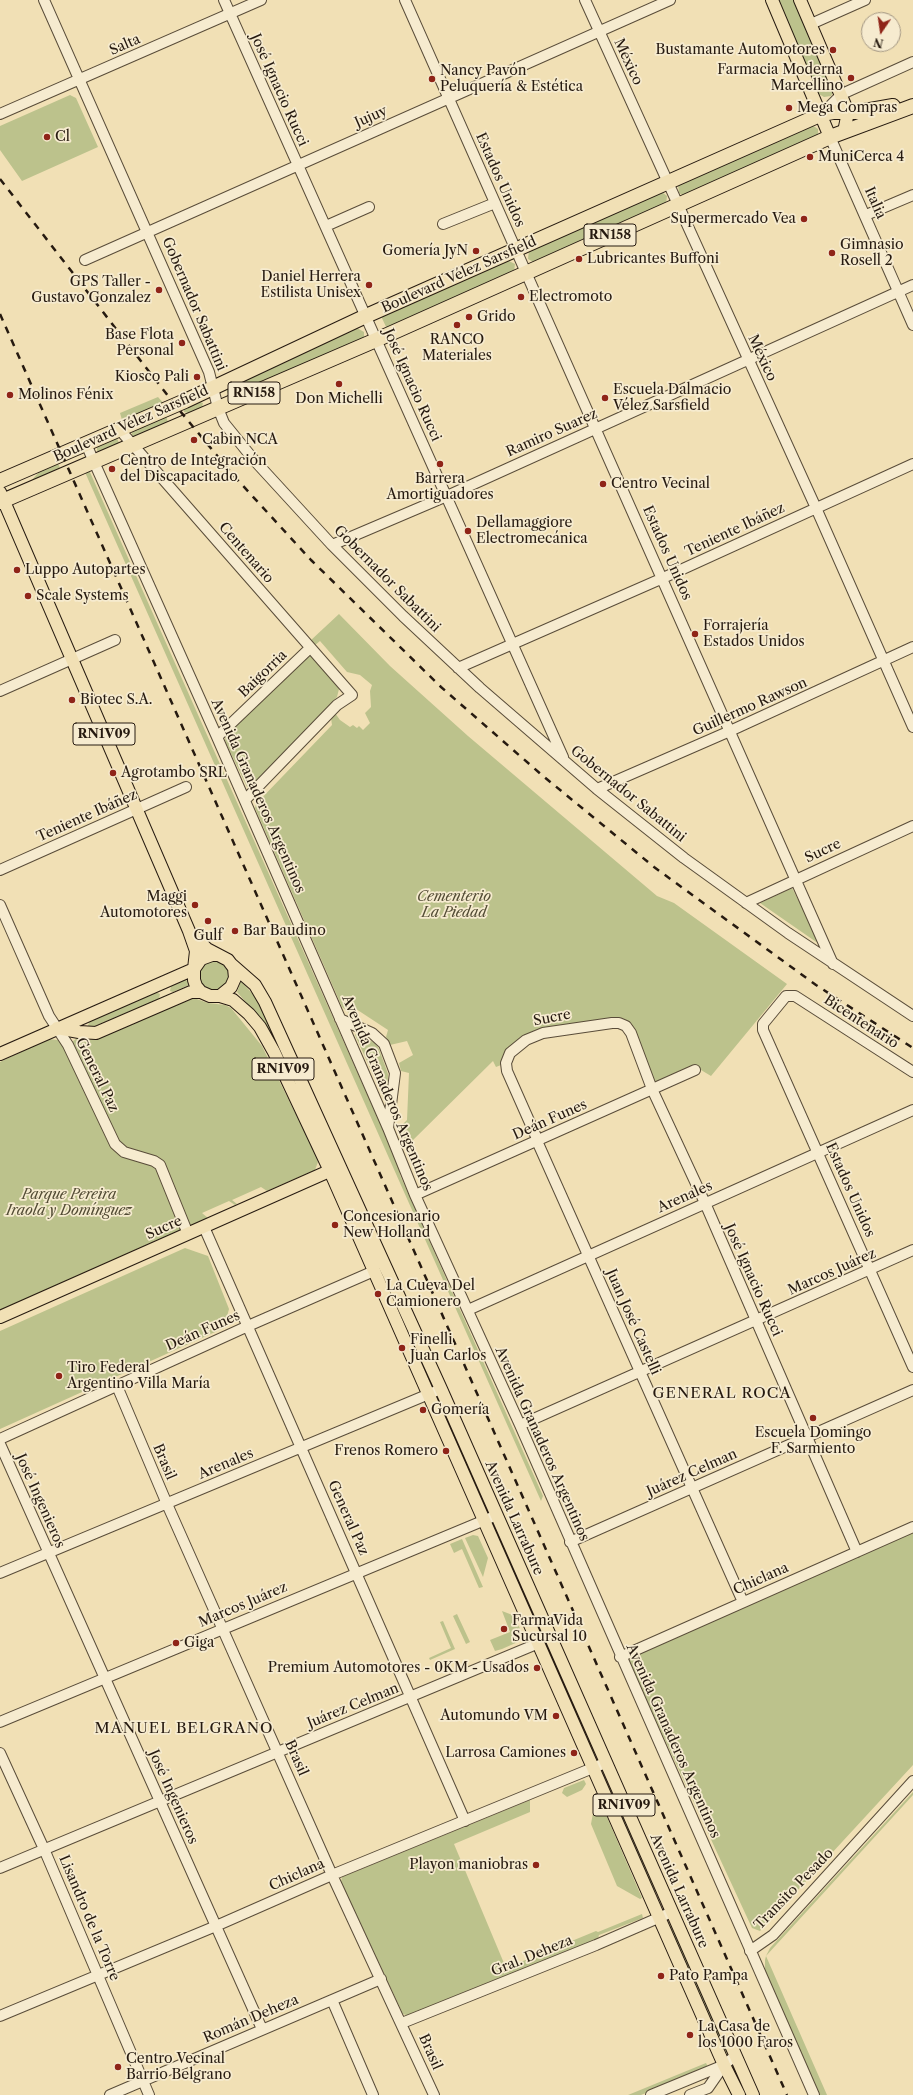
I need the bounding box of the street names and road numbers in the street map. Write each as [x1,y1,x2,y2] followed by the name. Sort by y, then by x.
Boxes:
[107,31,143,59] street label: Salta
[247,31,311,149] street label: José Ignacio Rucci
[610,36,646,88] street label: México
[352,102,390,132] street label: Jujuy
[472,130,528,230] street label: Estados Unidos
[861,184,889,222] street label: Italia
[584,224,636,246] road number: RN158
[379,233,539,317] street label: Boulevard Vélez Sarsfield
[158,235,230,373] street label: Gobernador Sabattini
[380,326,444,444] street label: José Ignacio Rucci
[744,332,780,384] street label: México
[51,382,211,466] street label: Boulevard Vélez Sarsfield
[228,382,280,404] road number: RN158
[504,405,600,461] street label: Ramiro Suarez
[683,500,787,560] street label: Teniente Ibáñez
[639,503,695,603] street label: Estados Unidos
[215,519,277,587] street label: Centenario
[330,522,444,636] street label: Gobernador Sabattini
[235,647,291,701] street label: Baigorria
[690,674,810,740] street label: Guillermo Rawson
[207,696,309,896] street label: Avenida Granaderos Argentinos
[73,723,135,745] road number: RN1V09
[567,742,689,846] street label: Gobernador Sabattini
[34,786,140,846] street label: Teniente Ibáñez
[802,835,844,867] street label: Sucre
[821,992,901,1052] street label: Bicentenario
[338,993,436,1193] street label: Avenida Granaderos Argentinos
[532,1006,572,1030] street label: Sucre
[72,1035,122,1115] street label: General Paz
[252,1058,314,1080] road number: RN1V09
[510,1096,590,1144] street label: Deán Funes
[822,1140,878,1240] street label: Estados Unidos
[655,1177,715,1217] street label: Arenales
[143,1213,185,1243] street label: Sucre
[721,1221,785,1339] street label: José Ignacio Rucci
[785,1245,879,1299] street label: Marcos Juárez
[602,1267,664,1377] street label: Juan José Castelli
[163,1307,243,1355] street label: Deán Funes
[491,1344,593,1544] street label: Avenida Granaderos Argentinos
[149,1441,179,1483] street label: Brasil
[196,1445,256,1483] street label: Arenales
[644,1446,740,1500] street label: Juárez Celman
[12,1451,68,1551] street label: José Ingenieros
[481,1458,547,1578] street label: Avenida Larrabure
[324,1478,372,1558] street label: General Paz
[731,1559,791,1599] street label: Chiclana
[196,1579,290,1631] street label: Marcos Juárez
[622,1641,724,1841] street label: Avenida Granaderos Argentinos
[305,1680,401,1732] street label: Juárez Celman
[281,1737,311,1779] street label: Brasil
[145,1747,201,1847] street label: José Ingenieros
[593,1794,655,1816] road number: RN1V09
[646,1831,712,1951] street label: Avenida Larrabure
[751,1845,837,1933] street label: Transito Pesado
[55,1853,123,1983] street label: Lisandro de la Torre
[267,1855,327,1895] street label: Chiclana
[489,1932,575,1980] street label: Gral. Deheza
[201,1991,301,2047] street label: Román Deheza
[415,2031,445,2073] street label: Brasil

